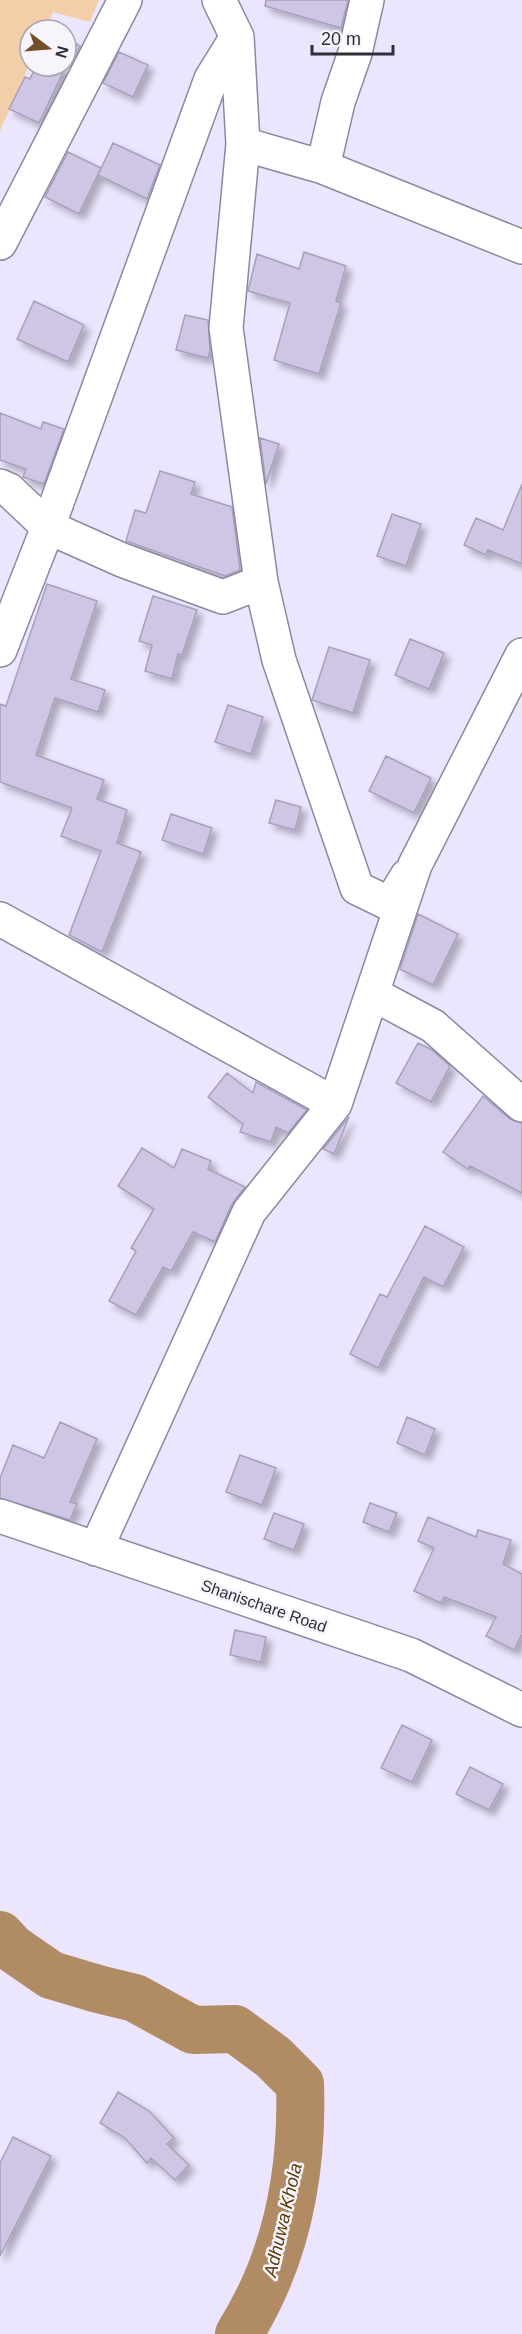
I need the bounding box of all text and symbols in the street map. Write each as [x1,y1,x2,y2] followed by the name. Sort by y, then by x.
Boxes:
[18,18,78,78] north arrow
[312,18,393,56] scale bar
[321,29,361,49] text: 20 m
[52,44,72,60] text: N
[199,1577,329,1635] street label: Shanischare Road
[260,2161,306,2280] water label: Adhuwa Khola

